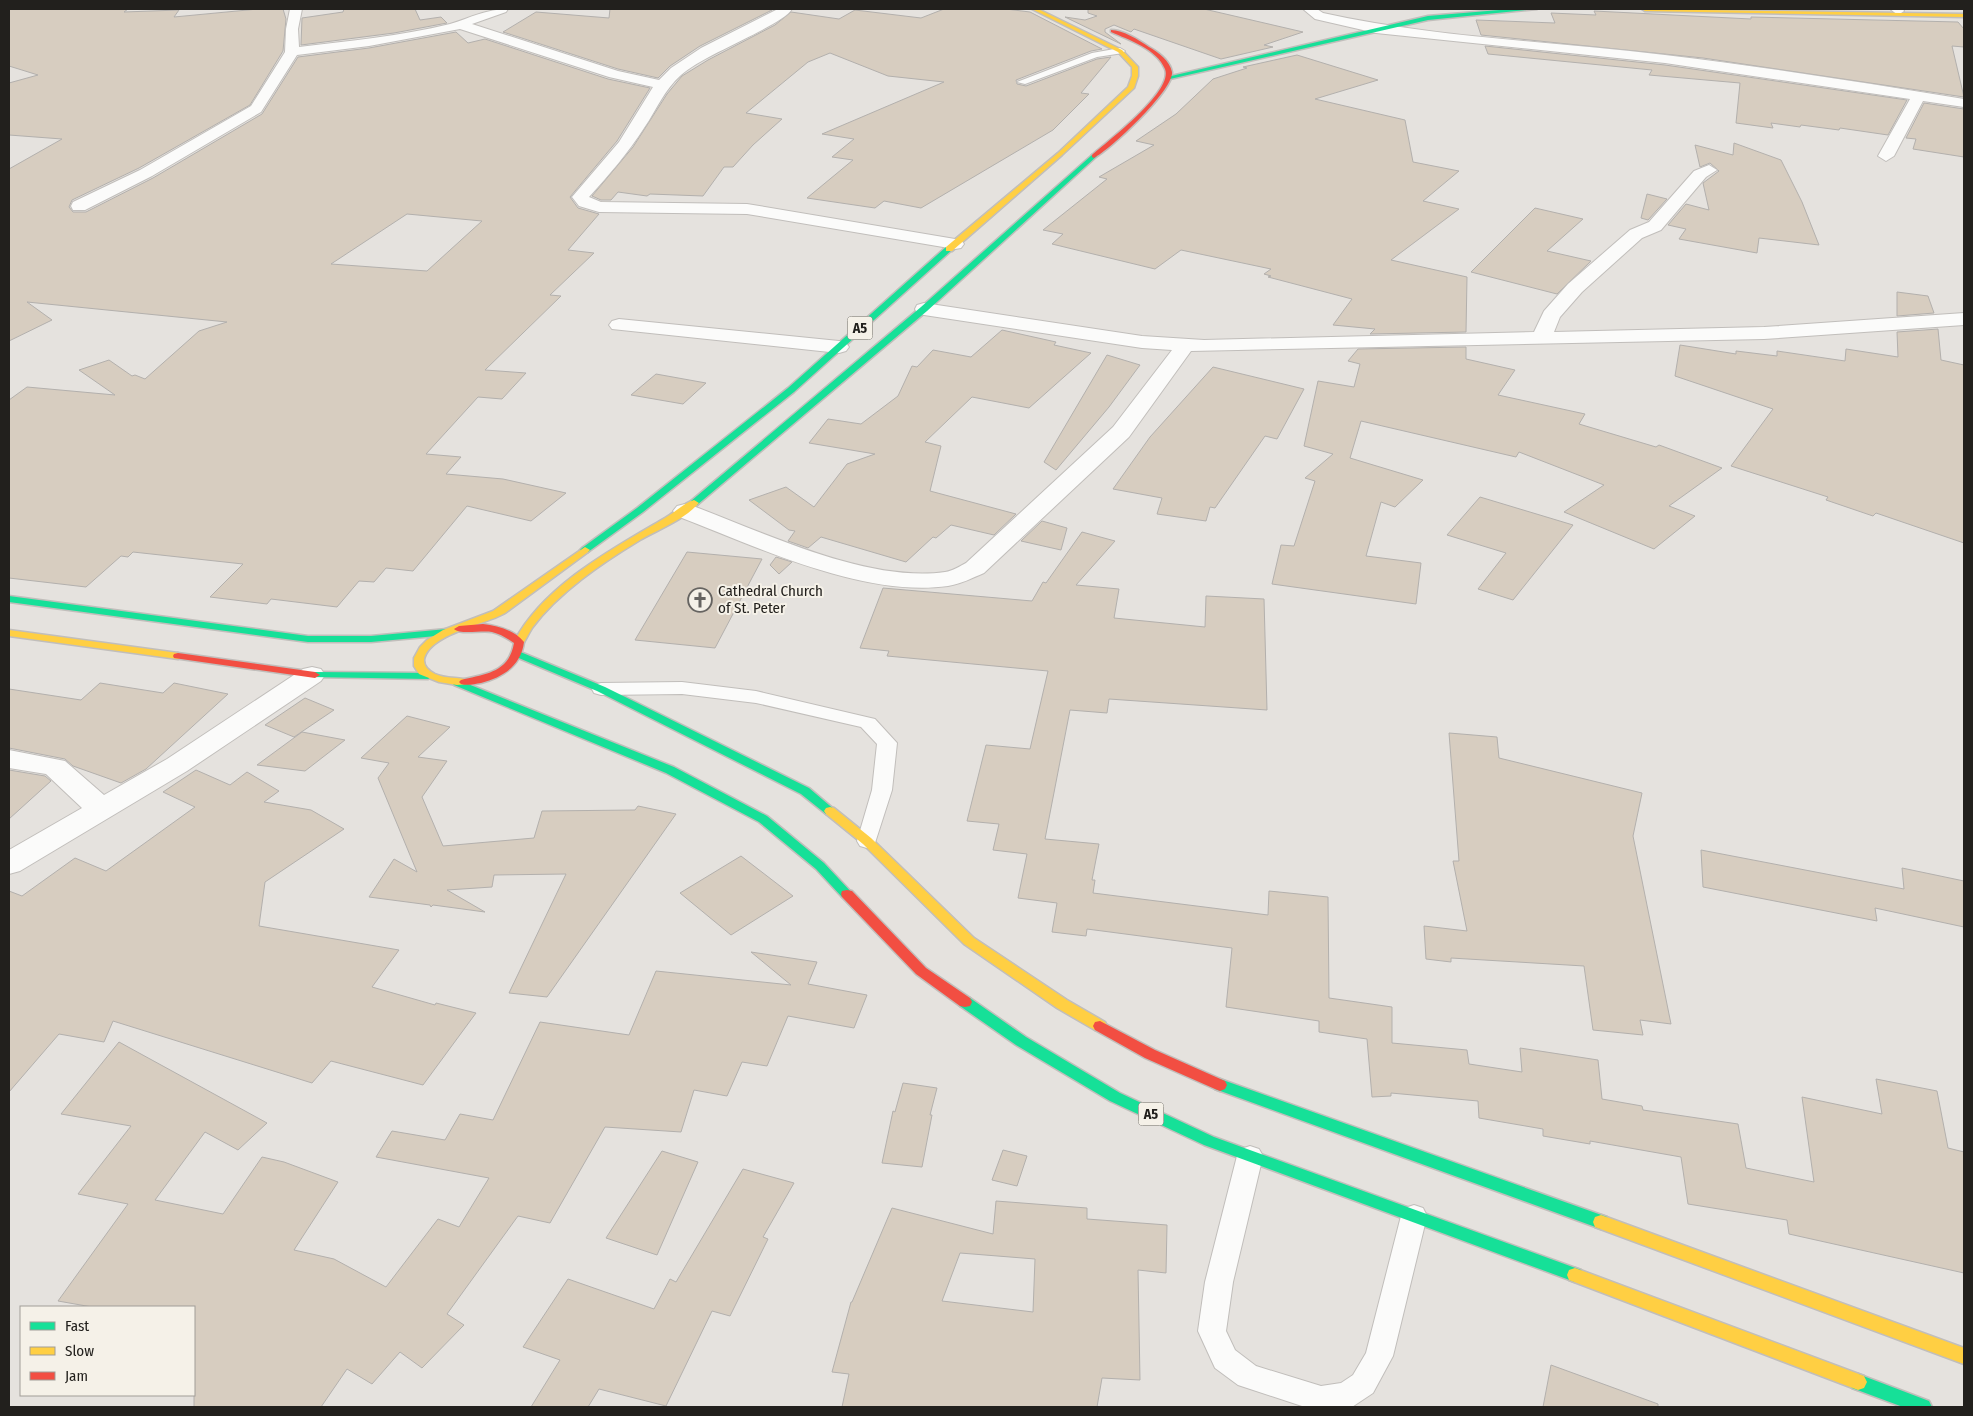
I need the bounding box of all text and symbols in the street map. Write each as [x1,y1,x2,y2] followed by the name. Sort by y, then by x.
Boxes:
[848,316,872,339] road number: A5
[718,582,823,617] place label: Cathedral Church of St. Peter
[687,587,713,613] church icon: Cathedral Church of St. Peter
[1138,1102,1164,1126] road number: A5
[20,1306,195,1396] legend
[65,1317,89,1335] text: Fast
[65,1342,94,1360] text: Slow
[65,1367,88,1385] text: Jam

